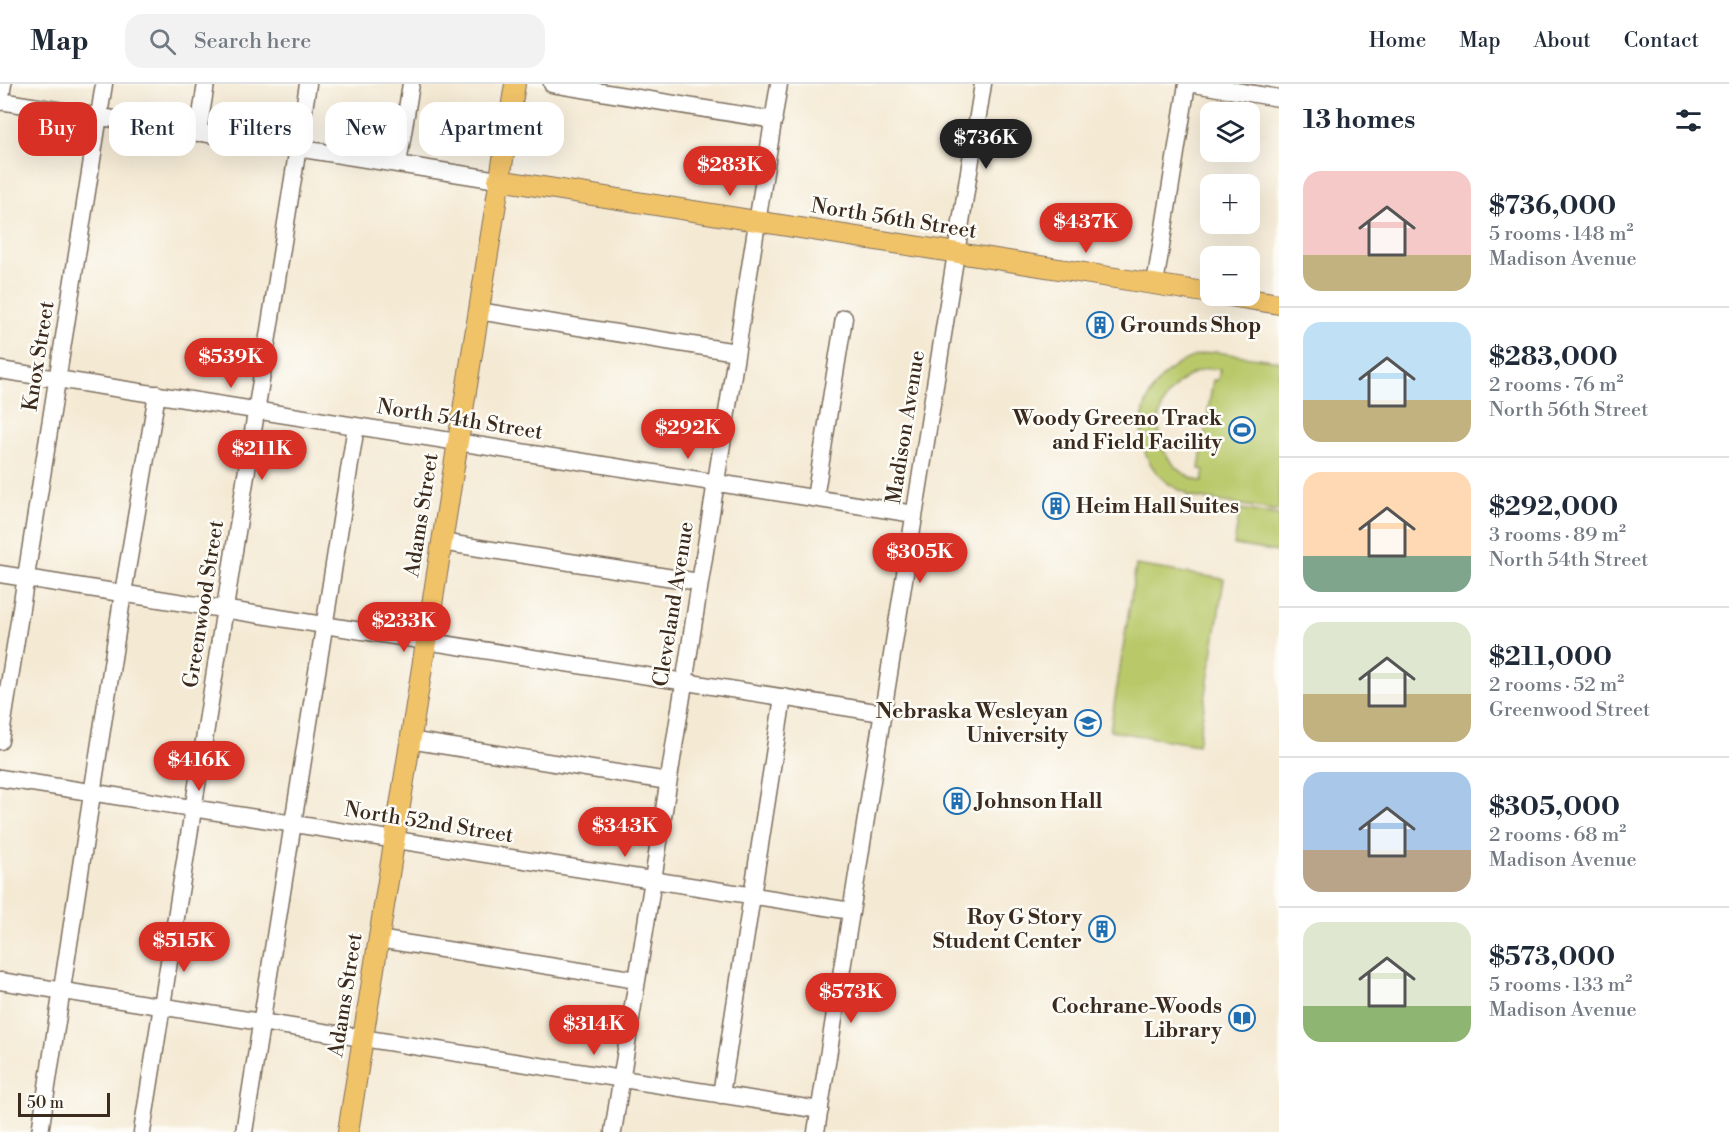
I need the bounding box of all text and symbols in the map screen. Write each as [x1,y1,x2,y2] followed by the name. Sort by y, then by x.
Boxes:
[125,14,545,68] search box
[30,24,89,59] text: Map
[146,25,179,58] icon: search
[194,28,311,55] text: Search here
[1369,28,1426,54] text: Home
[1459,28,1501,54] text: Map
[1534,28,1591,54] text: About
[1624,28,1699,54] text: Contact
[18,102,97,156] chip: Buy
[109,102,196,156] chip: Rent
[208,102,313,156] chip: Filters
[325,102,407,156] chip: New
[419,102,564,156] chip: Apartment
[1200,102,1260,306] map controls
[1200,102,1260,162] button: layers
[1303,104,1415,136] text: 13 homes
[1672,104,1705,137] icon: filters
[944,119,1028,170] pin: $736K
[954,126,1018,151] text: $736K
[688,146,772,197] pin: $283K
[697,153,763,178] text: $283K
[1200,174,1260,234] button: +
[1489,190,1616,222] text: $736,000
[809,193,979,245] street label: North 56th Street
[1351,195,1423,267] icon: home
[1044,203,1128,254] pin: $437K
[1054,210,1118,235] text: $437K
[1489,222,1633,247] text: 5 rooms · 148 m²
[1200,246,1260,306] button: −
[1489,247,1637,272] text: Madison Avenue
[17,299,61,413] street label: Knox Street
[1085,310,1115,340] building icon: Grounds Shop
[1120,313,1261,339] place label: Grounds Shop
[189,338,273,389] pin: $539K
[1489,341,1618,373] text: $283,000
[198,345,264,370] text: $539K
[1351,346,1423,418] icon: home
[881,349,931,506] street label: Madison Avenue
[1489,373,1623,398] text: 2 rooms · 76 m²
[375,394,545,446] street label: North 54th Street
[1489,398,1648,423] text: North 56th Street
[1012,406,1223,456] place label: Woody Greeno Track and Field Facility
[646,409,730,460] pin: $292K
[1227,415,1257,445] sports icon: Woody Greeno Track and Field Facility
[655,416,721,441] text: $292K
[220,430,304,481] pin: $211K
[232,437,292,462] text: $211K
[399,451,445,580] street label: Adams Street
[1041,491,1071,521] building icon: Heim Hall Suites
[1489,491,1618,523] text: $292,000
[1076,494,1239,520] place label: Heim Hall Suites
[1351,496,1423,568] icon: home
[178,518,230,690] street label: Greenwood Street
[648,520,700,689] street label: Cleveland Avenue
[1489,523,1626,548] text: 3 rooms · 89 m²
[878,533,962,584] pin: $305K
[886,540,954,565] text: $305K
[1489,548,1648,573] text: North 54th Street
[362,602,446,653] pin: $233K
[372,609,436,634] text: $233K
[1489,641,1612,673] text: $211,000
[1351,646,1423,718] icon: home
[1489,673,1624,698] text: 2 rooms · 52 m²
[1489,698,1650,723] text: Greenwood Street
[876,699,1068,749] place label: Nebraska Wesleyan University
[1073,708,1103,738] school or university icon: Nebraska Wesleyan University
[157,741,241,792] pin: $416K
[168,748,230,773] text: $416K
[942,786,972,816] building icon: Johnson Hall
[973,789,1103,815] place label: Johnson Hall
[1489,791,1620,823] text: $305,000
[1351,796,1423,868] icon: home
[343,797,516,849] street label: North 52nd Street
[583,807,667,858] pin: $343K
[592,814,658,839] text: $343K
[1489,823,1626,848] text: 2 rooms · 68 m²
[1489,848,1637,873] text: Madison Avenue
[933,905,1082,955] place label: Roy G Story Student Center
[1087,914,1117,944] building icon: Roy G Story Student Center
[142,922,226,973] pin: $515K
[153,929,215,954] text: $515K
[323,931,369,1060] street label: Adams Street
[1489,941,1615,973] text: $573,000
[1351,946,1423,1018] icon: home
[809,973,893,1024] pin: $573K
[1489,973,1632,998] text: 5 rooms · 133 m²
[819,980,883,1005] text: $573K
[1051,994,1222,1044] place label: Cochrane-Woods Library
[1489,998,1637,1023] text: Madison Avenue
[1227,1003,1257,1033] library icon: Cochrane-Woods Library
[552,1005,636,1056] pin: $314K
[563,1012,625,1037] text: $314K
[18,1090,110,1118] scale bar
[27,1093,64,1113] text: 50 m

